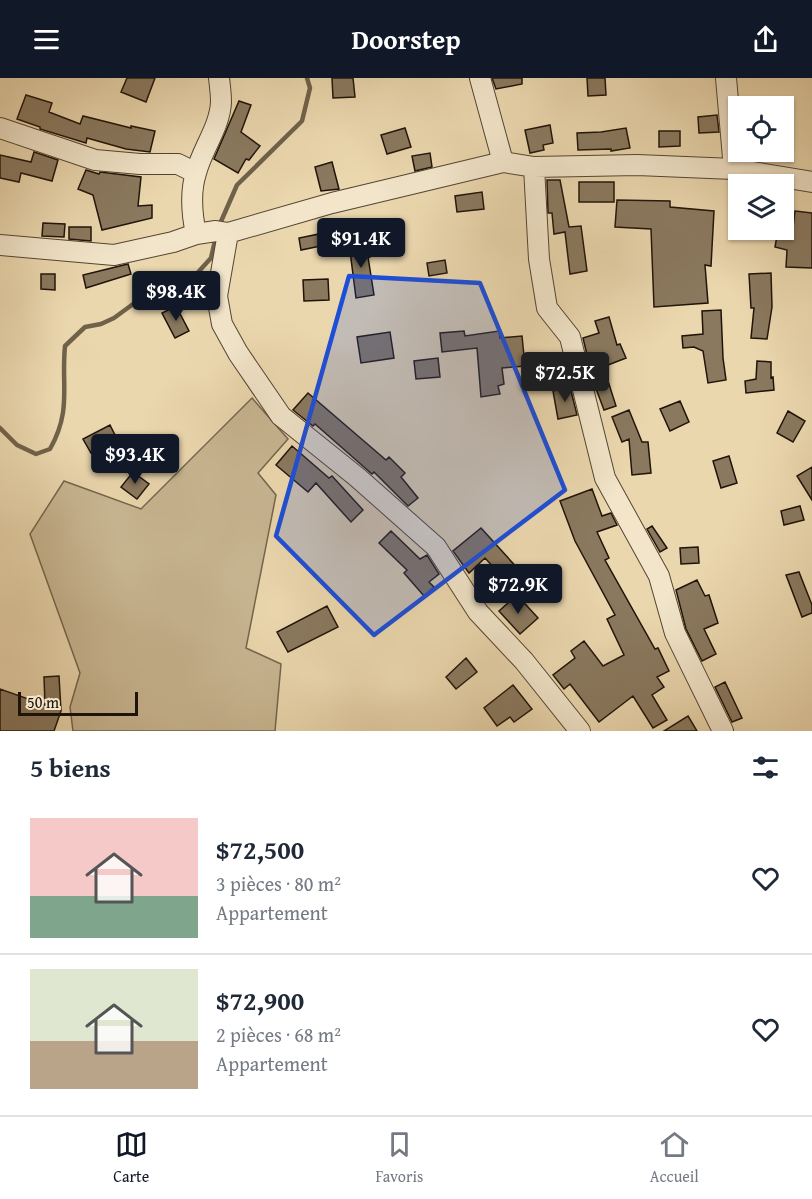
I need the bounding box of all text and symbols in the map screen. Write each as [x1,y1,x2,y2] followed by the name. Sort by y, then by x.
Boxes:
[351,19,461,59] text: Doorstep
[30,23,63,56] icon: menu
[749,23,782,56] icon: share
[728,96,794,240] map controls
[728,96,794,162] button: locate
[728,174,794,240] button: layers
[312,218,410,269] pin: $91.4K
[331,223,391,252] text: $91.4K
[127,271,225,322] pin: $98.4K
[146,276,206,305] text: $98.4K
[516,352,614,403] pin: $72.5K
[535,357,595,386] text: $72.5K
[86,434,184,485] pin: $93.4K
[105,439,165,468] text: $93.4K
[469,564,567,615] pin: $72.9K
[488,569,548,598] text: $72.9K
[18,689,138,716] scale bar
[27,690,59,714] text: 50 m
[30,748,111,787] text: 5 biens
[749,751,782,784] icon: filters
[216,830,304,869] text: $72,500
[78,842,150,914] icon: home
[749,862,782,895] icon: heart
[216,869,341,898] text: 3 pièces · 80 m²
[216,898,328,927] text: Appartement
[216,981,304,1020] text: $72,900
[78,993,150,1065] icon: home
[749,1013,782,1046] icon: heart
[216,1020,341,1049] text: 2 pièces · 68 m²
[216,1049,328,1078] text: Appartement
[113,1128,149,1188] tab: Carte
[376,1128,423,1188] tab: Favoris
[650,1128,699,1188] tab: Accueil

